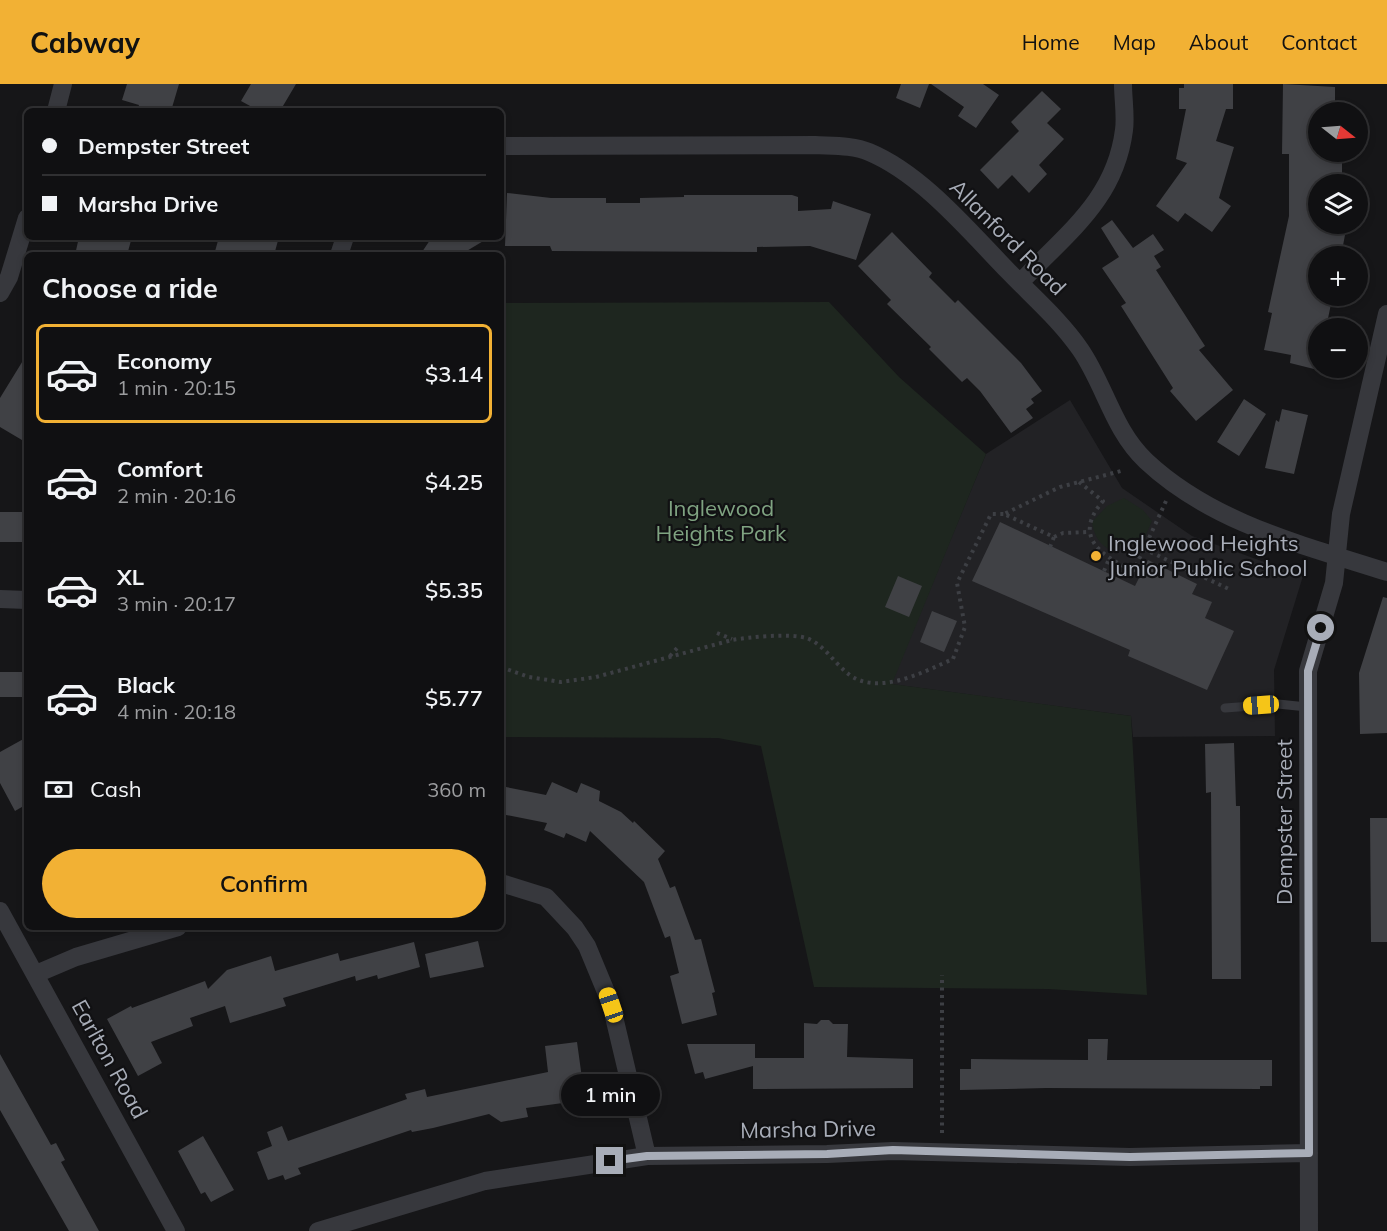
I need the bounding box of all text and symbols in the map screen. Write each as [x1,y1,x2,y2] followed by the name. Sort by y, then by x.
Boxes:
[30,25,140,60] text: Cabway
[1022,29,1080,55] text: Home
[1113,29,1156,55] text: Map
[1189,29,1248,55] text: About
[1281,29,1357,55] text: Contact
[1308,102,1368,162] north arrow
[1308,102,1368,378] map controls
[78,132,249,160] text: Dempster Street
[944,173,1072,301] street label: Allanford Road
[1308,174,1368,234] button: layers
[78,190,218,218] text: Marsha Drive
[1308,246,1368,306] button: +
[42,271,218,305] text: Choose a ride
[1308,318,1368,378] button: −
[45,347,99,401] icon: car
[117,347,212,375] text: Economy
[425,360,483,388] text: $3.14
[117,375,236,400] text: 1 min · 20:15
[45,455,99,509] icon: car
[117,455,203,483] text: Comfort
[425,468,483,496] text: $4.25
[117,483,236,508] text: 2 min · 20:16
[656,494,787,547] park label: Inglewood Heights Park
[1108,529,1307,582] place label: Inglewood Heights Junior Public School
[1089,549,1103,563] marker: Inglewood Heights Junior Public School
[45,563,99,617] icon: car
[117,563,144,591] text: XL
[425,576,483,604] text: $5.35
[117,591,236,616] text: 3 min · 20:17
[1307,614,1334,641] route start
[45,671,99,725] icon: car
[117,671,175,699] text: Black
[425,684,483,712] text: $5.77
[1242,695,1280,715] car
[117,699,236,724] text: 4 min · 20:18
[1270,739,1298,905] street label: Dempster Street
[42,773,75,806] icon: cash
[90,775,142,803] text: Cash
[427,777,486,802] text: 360 m
[42,849,486,918] button: Confirm
[597,985,625,1025] car
[66,995,154,1123] street label: Earlton Road
[560,1074,660,1116] callout: 1 min
[585,1082,636,1107] text: 1 min
[740,1114,876,1144] street label: Marsha Drive
[596,1147,623,1174] route end

